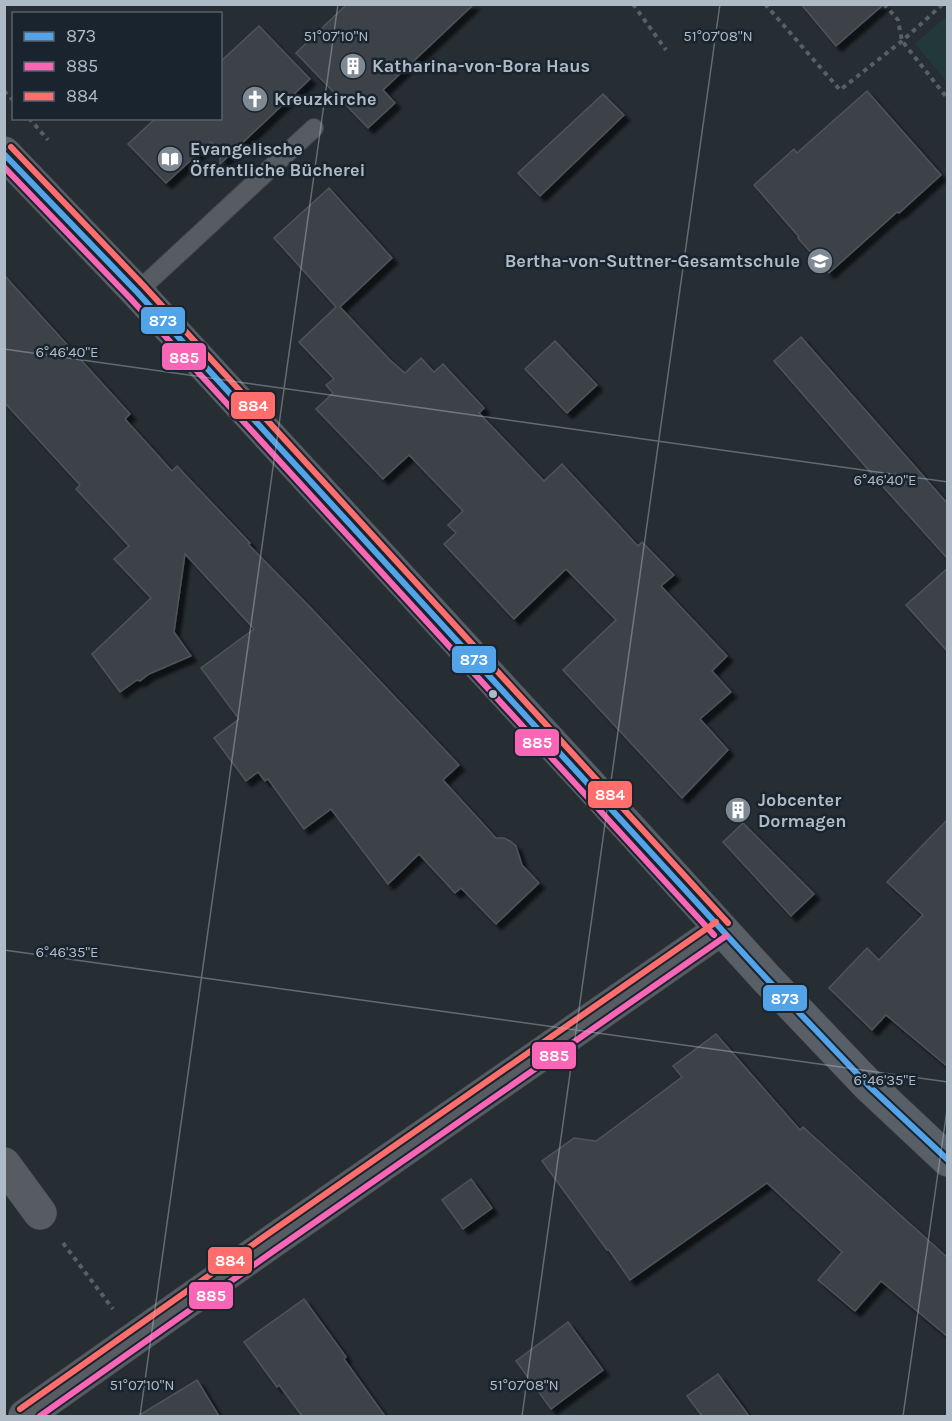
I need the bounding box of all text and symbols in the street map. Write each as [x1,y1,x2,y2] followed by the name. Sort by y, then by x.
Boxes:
[12,12,222,120] legend
[66,25,96,47] text: 873
[303,27,369,45] text: 51°07'10"N
[683,27,753,45] text: 51°07'08"N
[338,51,368,81] building icon: Katharina-von-Bora Haus
[66,55,98,77] text: 885
[372,55,590,77] place label: Katharina-von-Bora Haus
[240,84,270,114] church icon: Kreuzkirche
[66,85,98,107] text: 884
[274,88,376,110] place label: Kreuzkirche
[190,138,365,181] place label: Evangelische Öffentliche Bücherei
[155,144,185,174] library icon: Evangelische Öffentliche Bücherei
[805,246,835,276] school or university icon: Bertha-von-Suttner-Gesamtschule
[505,250,800,272] place label: Bertha-von-Suttner-Gesamtschule
[140,306,186,335] line badge: 873
[149,311,177,330] text: 873
[161,342,207,371] line badge: 885
[36,343,98,361] text: 6°46'40"E
[169,348,199,367] text: 885
[230,391,276,420] line badge: 884
[238,396,269,415] text: 884
[854,471,916,489] text: 6°46'40"E
[451,645,497,674] line badge: 873
[460,650,488,669] text: 873
[487,688,499,700] unlabelled marker
[514,728,560,757] line badge: 885
[522,733,552,752] text: 885
[587,780,633,809] line badge: 884
[595,785,626,804] text: 884
[758,789,846,832] place label: Jobcenter Dormagen
[723,795,753,825] building icon: Jobcenter Dormagen
[35,943,99,961] text: 6°46'35"E
[762,984,808,1012] line badge: 873
[771,989,799,1008] text: 873
[531,1041,577,1070] line badge: 885
[539,1046,569,1065] text: 885
[853,1071,917,1089] text: 6°46'35"E
[207,1246,253,1275] line badge: 884
[215,1251,246,1270] text: 884
[188,1281,234,1310] line badge: 885
[196,1286,226,1305] text: 885
[109,1376,175,1394] text: 51°07'10"N
[489,1376,559,1394] text: 51°07'08"N

